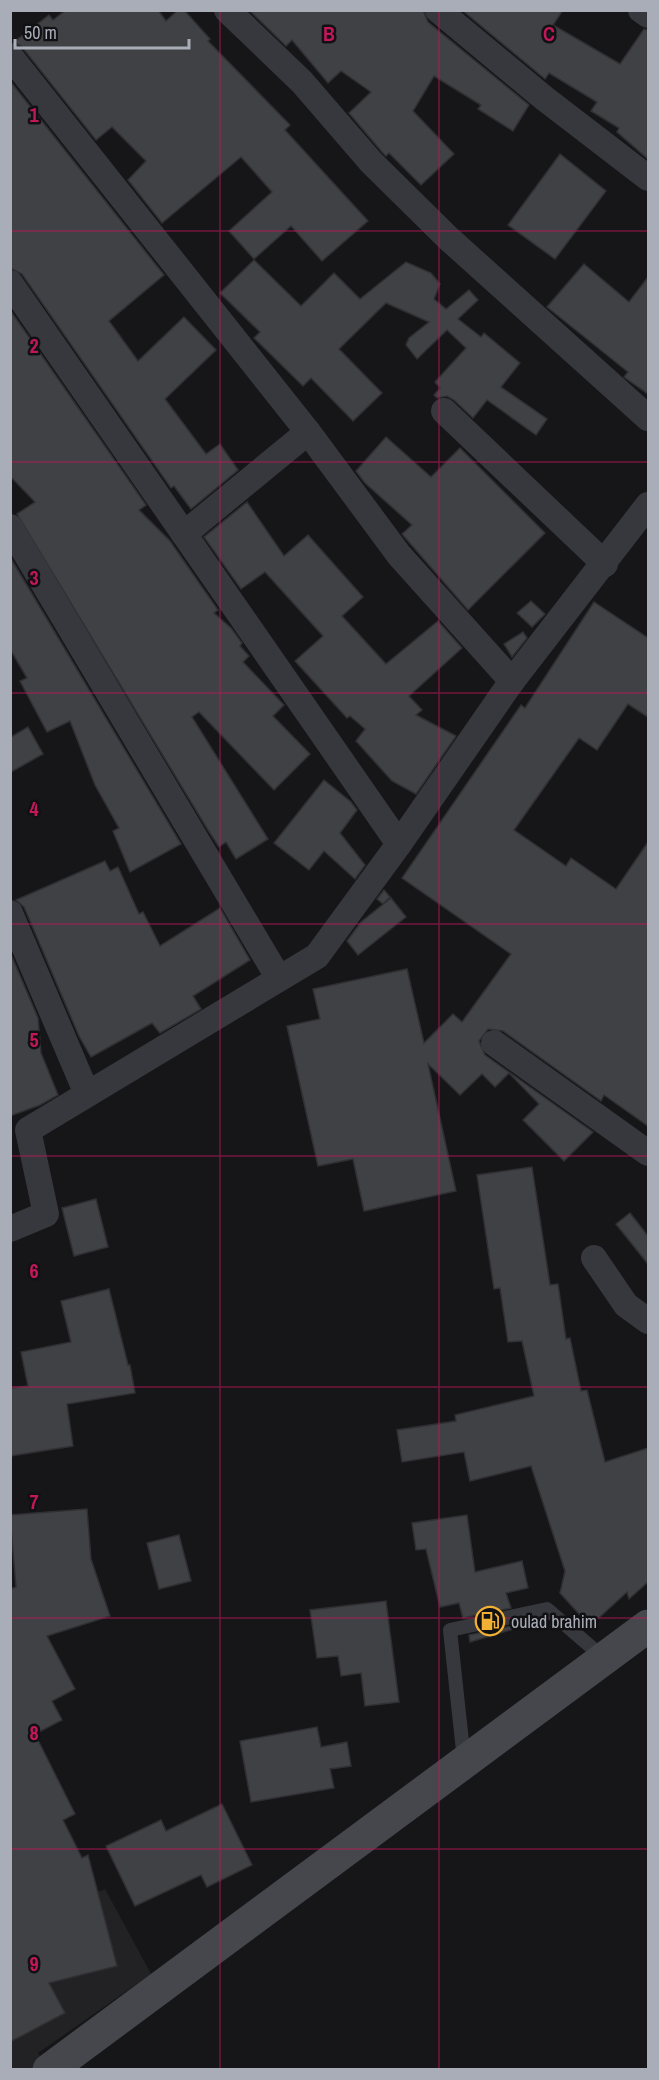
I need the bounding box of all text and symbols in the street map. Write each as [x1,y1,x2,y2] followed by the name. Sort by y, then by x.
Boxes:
[15,12,189,50] scale bar
[24,20,57,45] text: 50 m
[323,20,335,47] text: B
[543,20,555,47] text: C
[29,101,39,128] text: 1
[29,332,39,359] text: 2
[29,564,39,591] text: 3
[29,795,39,822] text: 4
[29,1026,39,1053] text: 5
[29,1257,39,1284] text: 6
[29,1488,39,1515] text: 7
[474,1605,506,1637] fuel station icon: oulad brahim
[511,1609,597,1634] place label: oulad brahim
[29,1719,39,1746] text: 8
[29,1950,39,1977] text: 9

